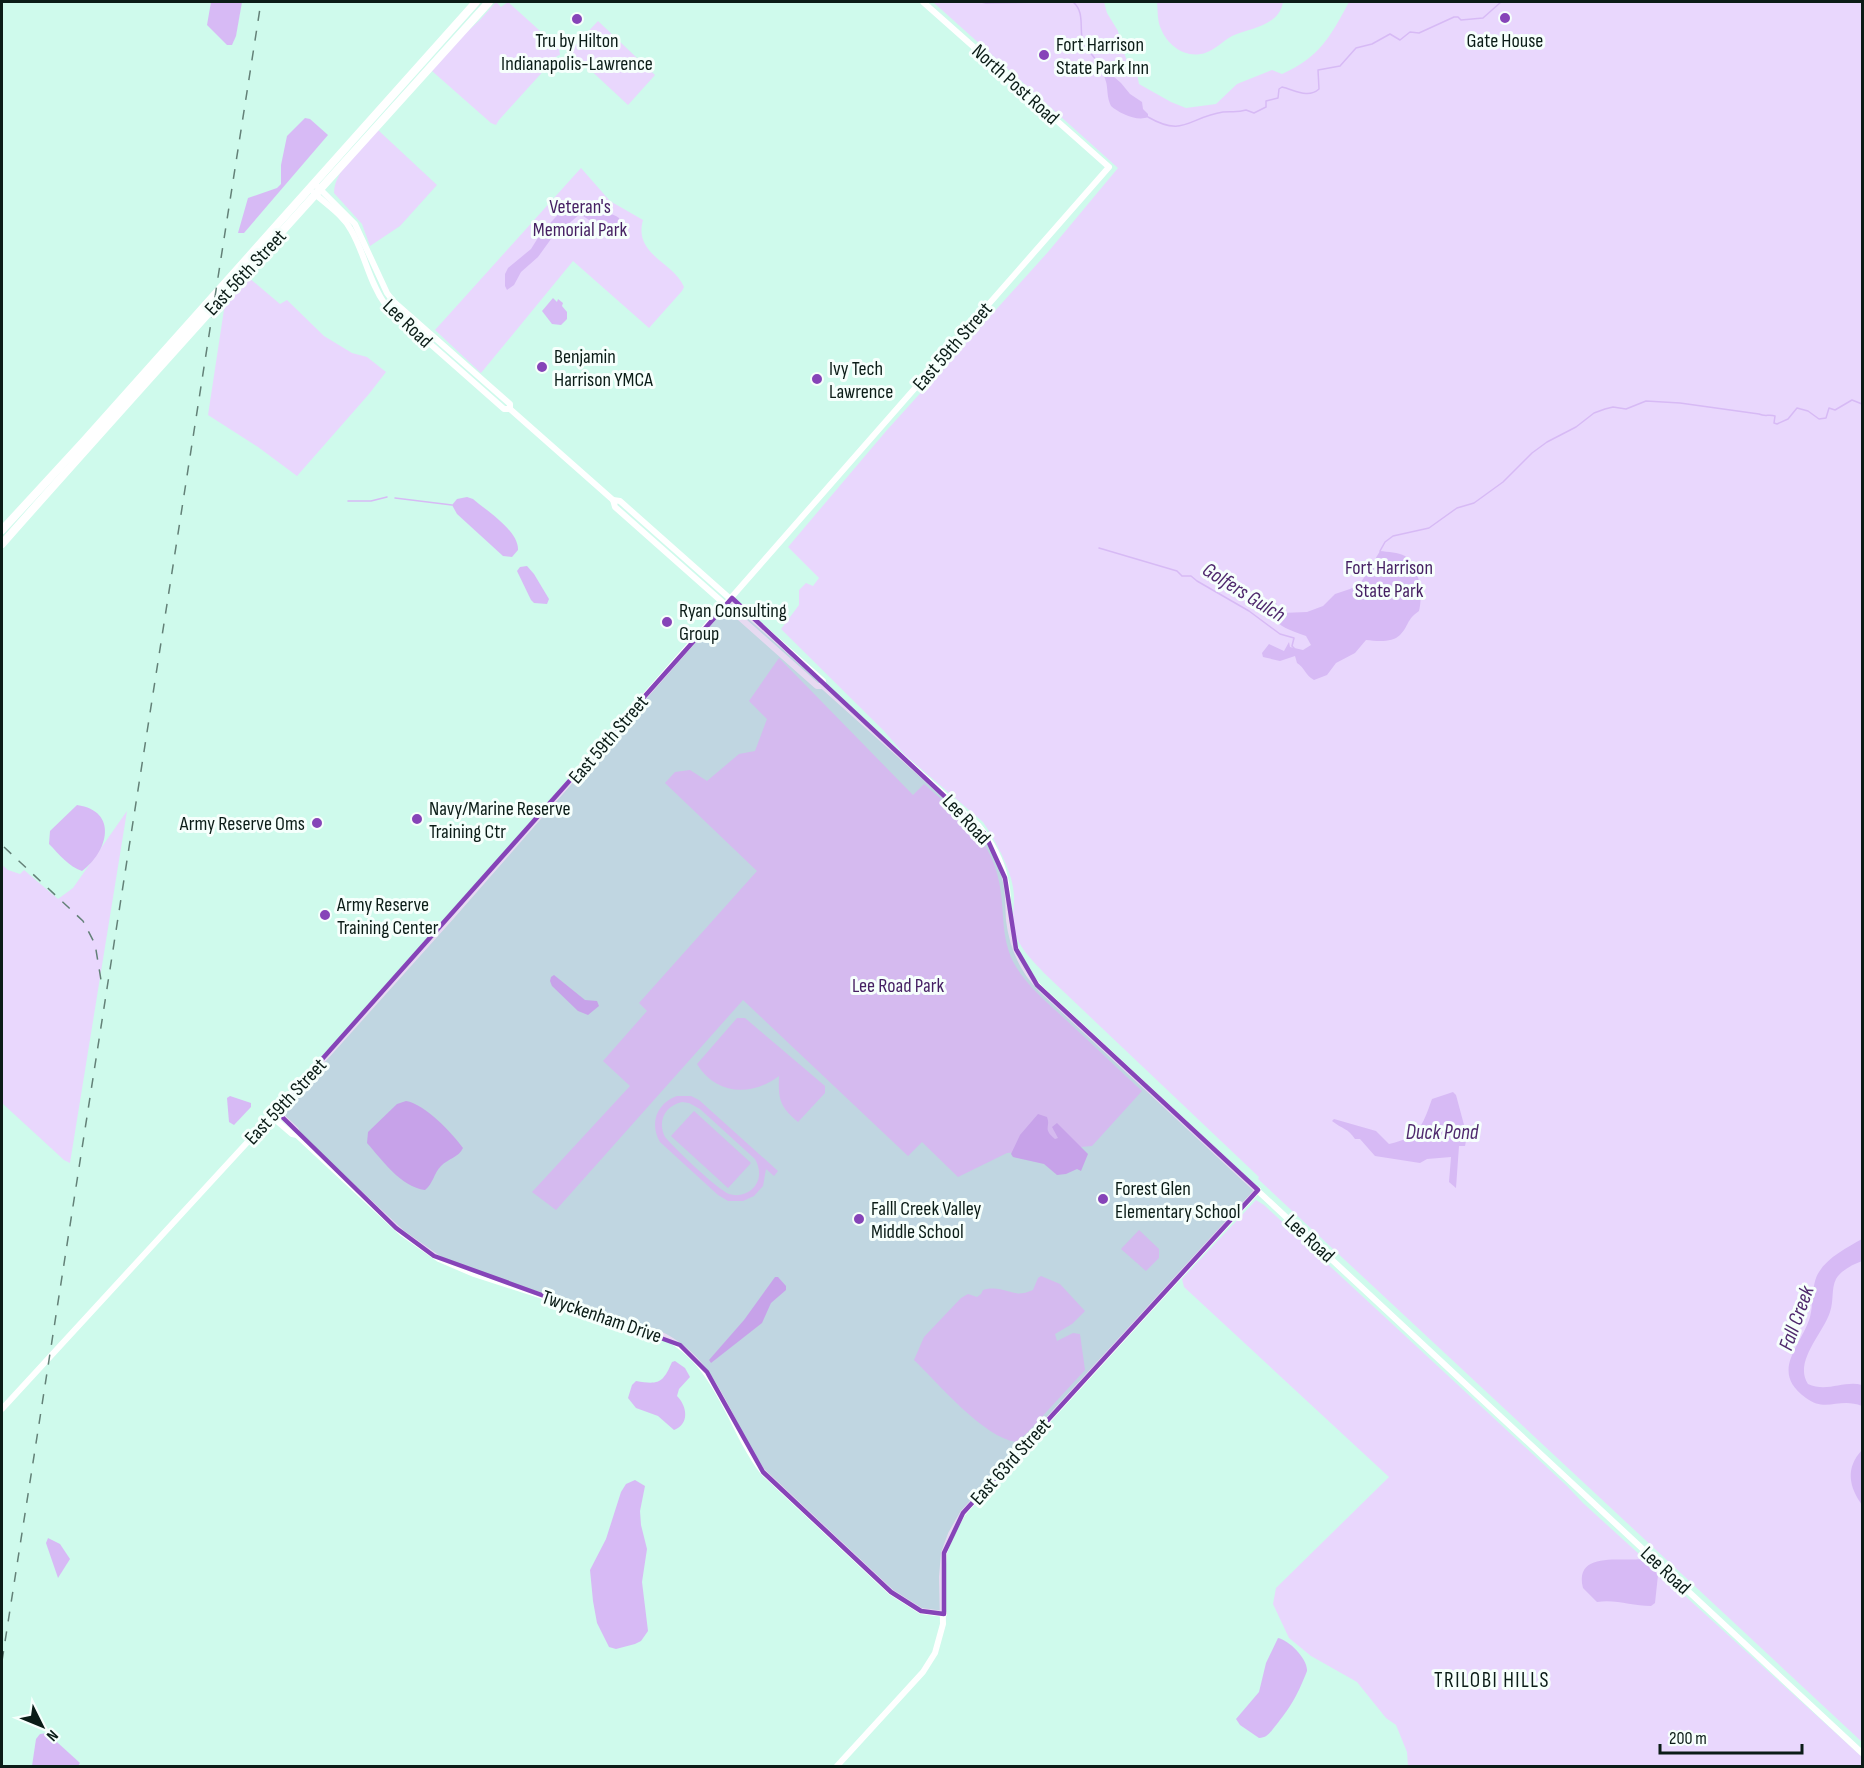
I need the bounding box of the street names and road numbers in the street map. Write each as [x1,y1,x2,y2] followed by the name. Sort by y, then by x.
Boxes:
[967,39,1064,130] street label: North Post Road
[200,225,292,321] street label: East 56th Street
[377,294,437,353] street label: Lee Road
[908,298,998,396] street label: East 59th Street
[564,691,654,789] street label: East 59th Street
[937,790,995,850] street label: Lee Road
[240,1054,332,1150] street label: East 59th Street
[1279,1210,1339,1268] street label: Lee Road
[539,1285,665,1349] street label: Twyckenham Drive
[966,1413,1056,1510] street label: East 63rd Street
[1635,1542,1695,1600] street label: Lee Road

